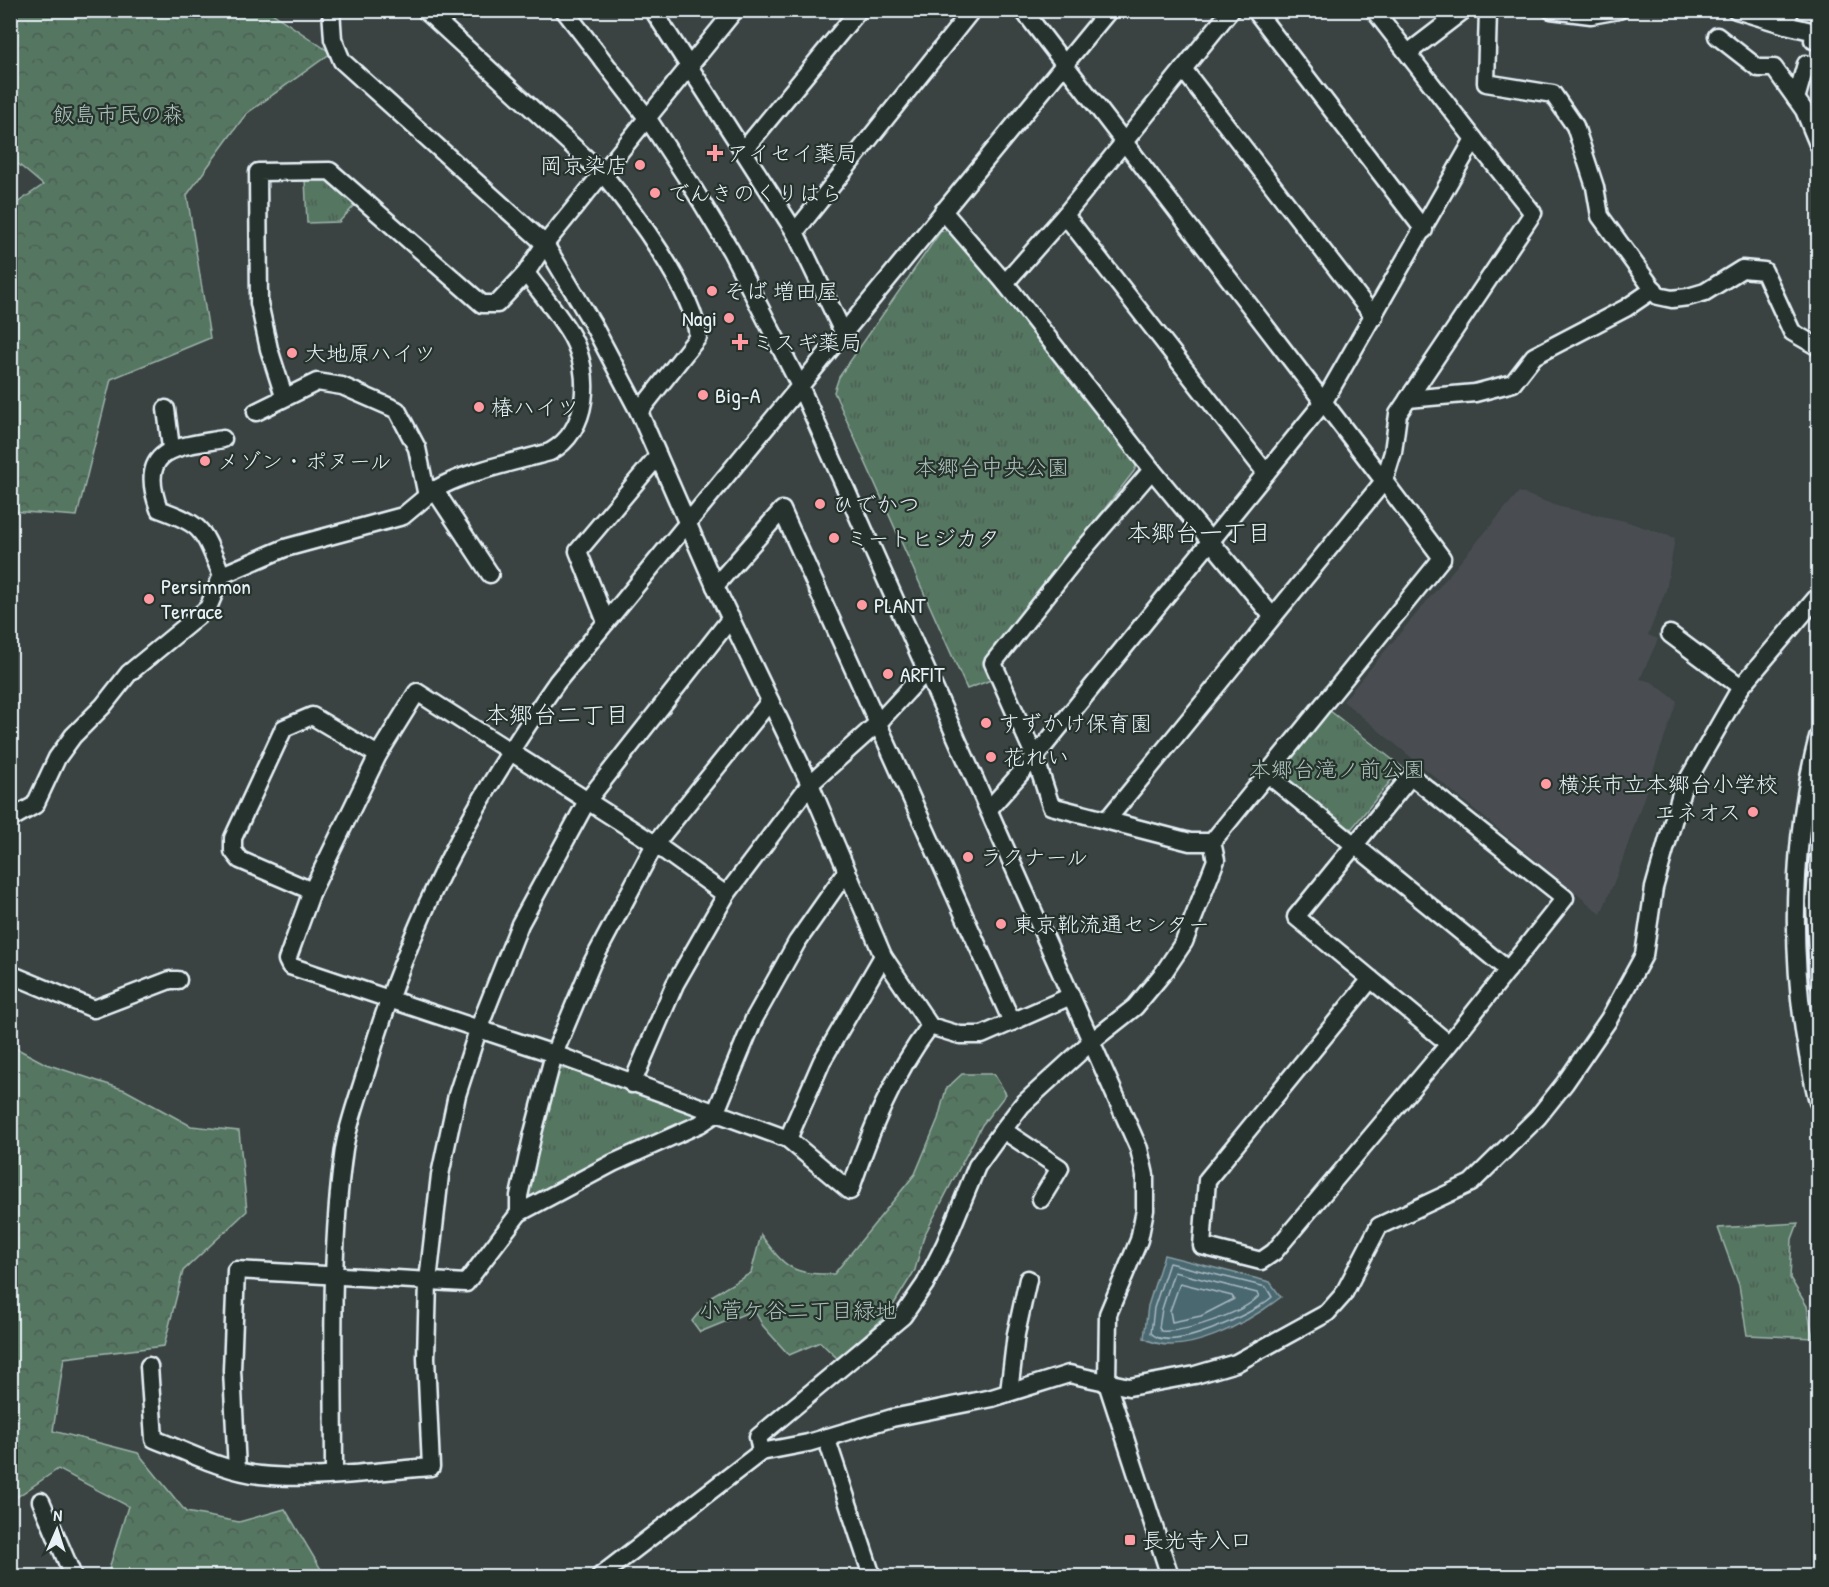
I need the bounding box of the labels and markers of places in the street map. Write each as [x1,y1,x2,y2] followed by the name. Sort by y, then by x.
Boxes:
[727,138,858,168] place label: アイセイ薬局
[708,146,722,160] marker: アイセイ薬局
[540,150,628,180] place label: 岡京染店
[633,158,647,172] marker: 岡京染店
[667,178,843,208] place label: でんきのくりはら
[648,186,662,200] marker: でんきのくりはら
[724,276,839,306] place label: そば 増田屋
[705,284,719,298] marker: そば 増田屋
[682,303,717,333] place label: Nagi
[722,311,736,325] marker: Nagi
[752,327,862,357] place label: ミスギ薬局
[733,335,747,349] marker: ミスギ薬局
[304,338,436,368] place label: 大地原ハイツ
[285,346,299,360] marker: 大地原ハイツ
[715,380,761,410] place label: Big-A
[696,388,710,402] marker: Big-A
[491,392,579,422] place label: 椿ハイツ
[472,400,486,414] marker: 椿ハイツ
[217,446,392,476] place label: メゾン・ポヌール
[198,454,212,468] marker: メゾン・ポヌール
[832,489,920,519] place label: ひでかつ
[813,497,827,511] marker: ひでかつ
[846,523,1000,553] place label: ミートヒジカタ
[827,531,841,545] marker: ミートヒジカタ
[161,571,251,626] place label: Persimmon Terrace
[874,590,926,620] place label: PLANT
[142,592,156,606] marker: Persimmon Terrace
[855,598,869,612] marker: PLANT
[900,659,945,689] place label: ARFIT
[881,667,895,681] marker: ARFIT
[998,708,1152,738] place label: すずかけ保育園
[979,716,993,730] marker: すずかけ保育園
[1003,742,1069,772] place label: 花れい
[984,750,998,764] marker: 花れい
[1558,769,1778,799] place label: 横浜市立本郷台小学校
[1539,777,1553,791] marker: 横浜市立本郷台小学校
[1654,797,1741,827] place label: エネオス
[1746,805,1760,819] marker: エネオス
[980,842,1088,872] place label: ラクナール
[961,850,975,864] marker: ラクナール
[1013,909,1210,939] place label: 東京靴流通センター
[994,917,1008,931] marker: 東京靴流通センター
[1142,1525,1252,1555] place label: 長光寺入口
[1123,1533,1137,1547] marker: 長光寺入口

